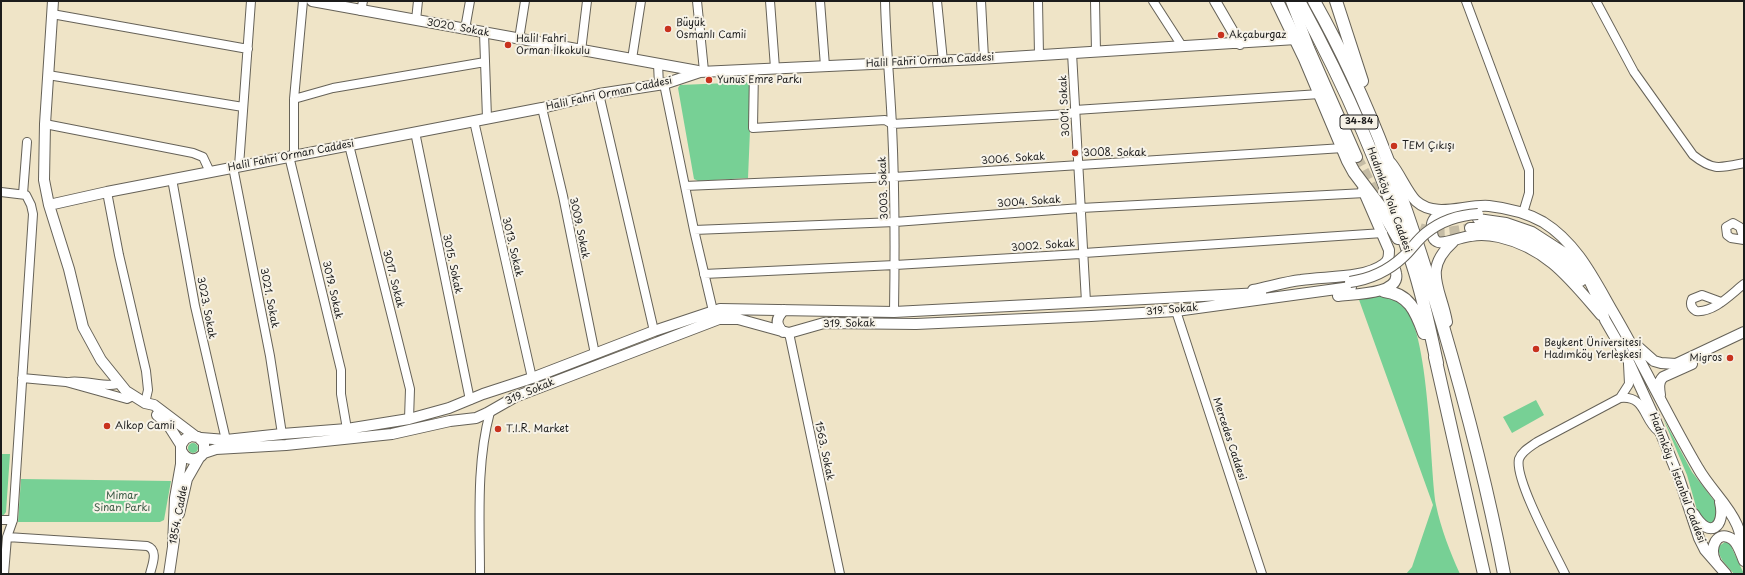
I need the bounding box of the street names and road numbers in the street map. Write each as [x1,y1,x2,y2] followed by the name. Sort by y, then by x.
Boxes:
[426,17,490,39] street label: 3020. Sokak
[866,52,994,70] street label: Halil Fahri Orman Caddesi
[545,75,673,113] street label: Halil Fahri Orman Caddesi
[1057,75,1073,137] street label: 3001. Sokak
[1340,115,1378,129] road number: 34-84
[227,138,355,174] street label: Halil Fahri Orman Caddesi
[1364,146,1414,254] street label: Hadımköy Yolu Caddesi
[981,151,1045,167] street label: 3006. Sokak
[877,156,891,220] street label: 3003. Sokak
[997,194,1061,210] street label: 3004. Sokak
[567,196,591,260] street label: 3009. Sokak
[499,216,525,278] street label: 3013. Sokak
[440,233,464,295] street label: 3015. Sokak
[1011,238,1075,254] street label: 3002. Sokak
[380,249,406,309] street label: 3017. Sokak
[319,260,345,320] street label: 3019. Sokak
[257,267,281,329] street label: 3021. Sokak
[194,276,218,340] street label: 3023. Sokak
[1145,302,1199,318] street label: 319. Sokak
[823,318,875,330] street label: 319. Sokak
[504,376,556,408] street label: 319. Sokak
[1210,396,1248,482] street label: Mercedes Caddesi
[1647,411,1707,545] street label: Hadımköy - İstanbul Caddesi
[812,420,836,482] street label: 1563. Sokak
[167,485,191,545] street label: 1854. Cadde

